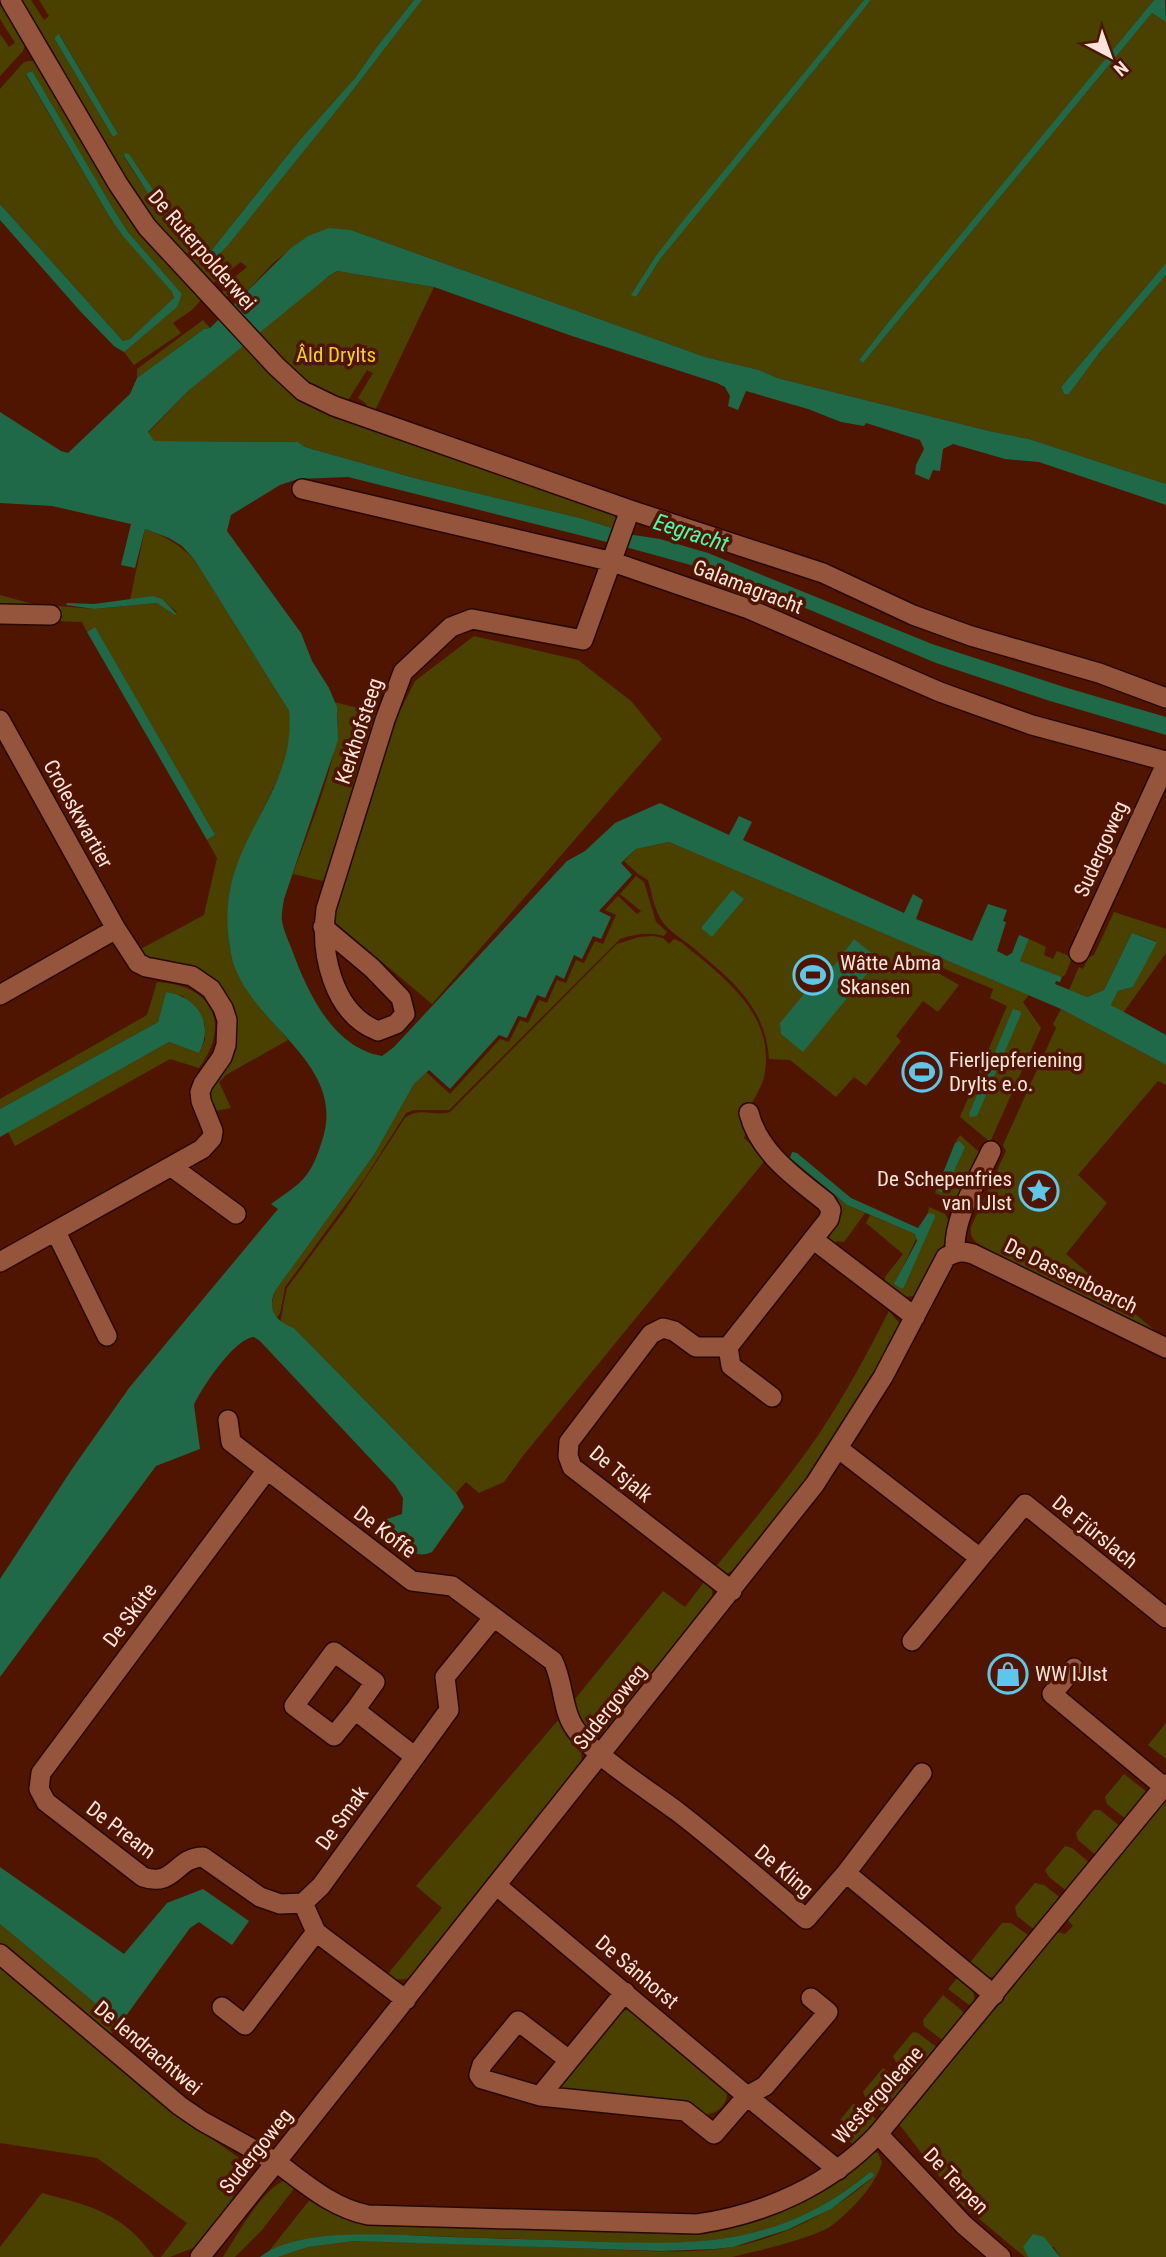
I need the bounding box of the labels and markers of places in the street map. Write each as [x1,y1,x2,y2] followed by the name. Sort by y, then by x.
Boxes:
[840,951,941,999] place label: Wâtte Abma Skansen
[792,954,834,996] sports icon: Wâtte Abma Skansen
[949,1048,1083,1096] place label: Fierljepferiening Drylts e.o.
[901,1051,943,1093] sports icon: Fierljepferiening Drylts e.o.
[877,1167,1012,1215] place label: De Schepenfries van IJlst
[1018,1170,1060,1212] place icon: De Schepenfries van IJlst
[987,1653,1029,1695] shop icon: WW IJlst
[1035,1662,1108,1686] place label: WW IJlst

